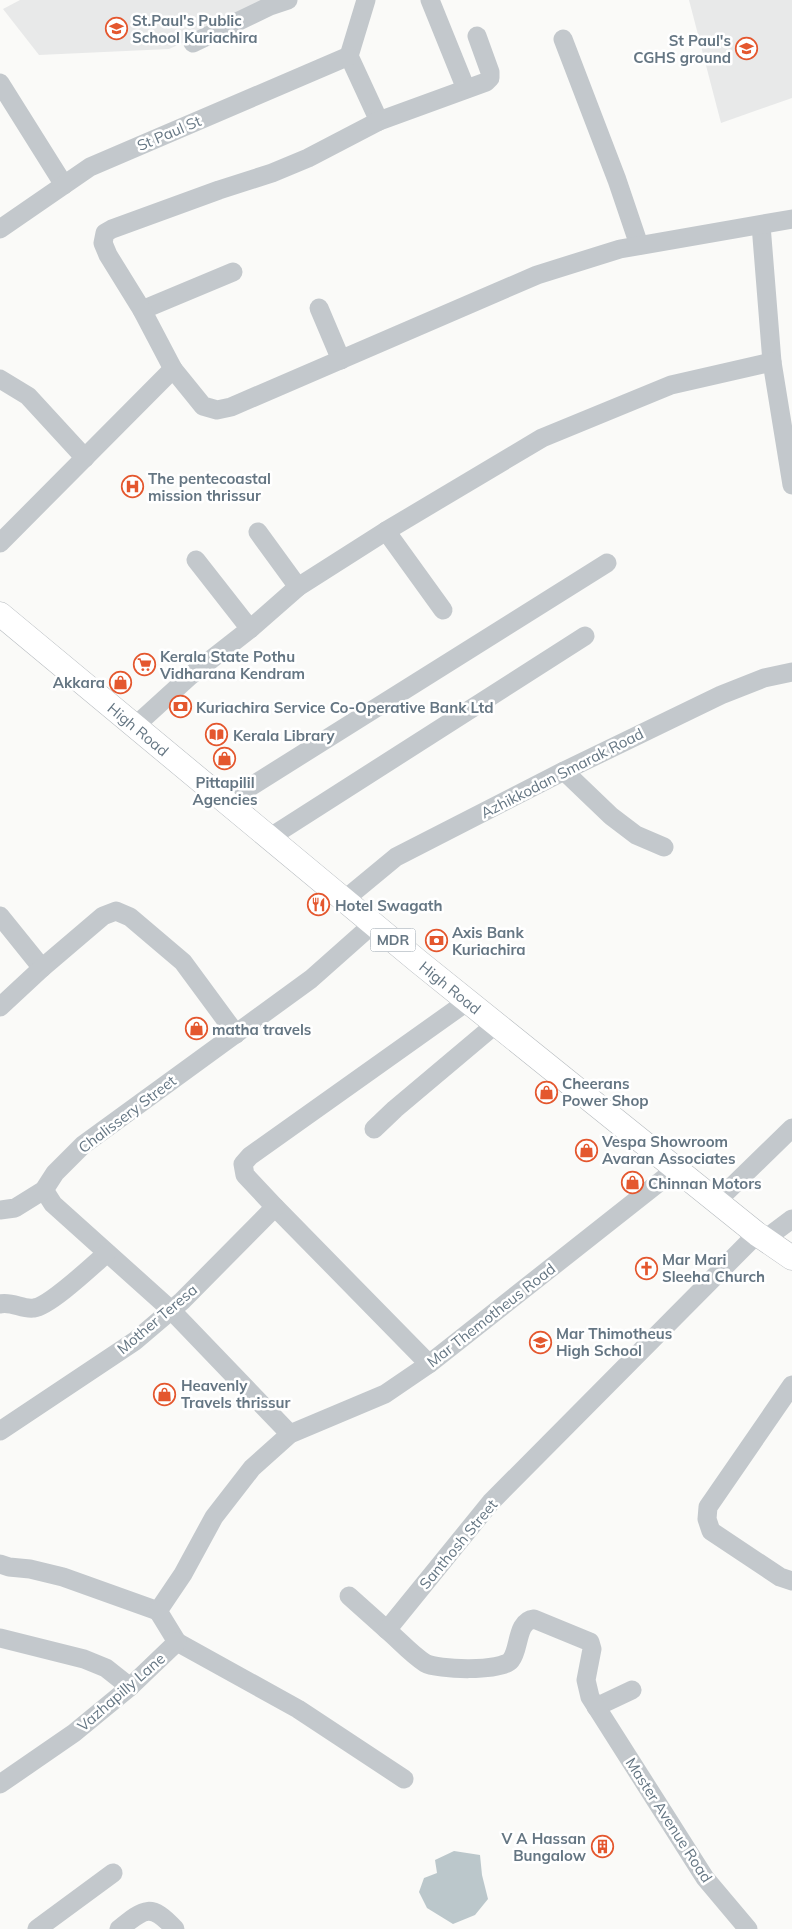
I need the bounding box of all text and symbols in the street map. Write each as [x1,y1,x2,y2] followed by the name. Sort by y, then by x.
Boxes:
[132,11,258,47] place label: St.Paul's Public School Kuriachira
[104,17,128,41] school or university icon: St.Paul's Public School Kuriachira
[633,31,731,67] place label: St Paul's CGHS ground
[735,37,759,61] school or university icon: St Paul's CGHS ground
[134,111,204,155] street label: St Paul St
[148,469,271,505] place label: The pentecoastal mission thrissur
[120,475,144,499] hospital icon: The pentecoastal mission thrissur
[159,647,305,683] place label: Kerala State Pothu Vidharana Kendram
[132,653,156,677] supermarket icon: Kerala State Pothu Vidharana Kendram
[109,670,133,694] shop icon: Akkara
[53,673,105,692] place label: Akkara
[168,695,192,719] bank icon: Kuriachira Service Co-Operative Bank Ltd
[104,698,173,760] street label: High Road
[196,698,493,717] place label: Kuriachira Service Co-Operative Bank Ltd
[205,723,229,747] library icon: Kerala Library
[477,724,647,822] street label: Azhikkodan Smarak Road
[233,726,336,745] place label: Kerala Library
[213,747,237,771] shop icon: Pittapilil Agencies
[193,773,257,809] place label: Pittapilil Agencies
[307,893,331,917] restaurant icon: Hotel Swagath
[335,896,443,915] place label: Hotel Swagath
[452,923,526,959] place label: Axis Bank Kuriachira
[370,928,416,952] road number: MDR
[424,929,448,953] bank icon: Axis Bank Kuriachira
[416,957,485,1018] street label: High Road
[184,1017,208,1041] shop icon: matha travels
[212,1020,311,1039] place label: matha travels
[74,1071,180,1157] street label: Chalissery Street
[562,1074,649,1110] place label: Cheerans Power Shop
[534,1080,558,1104] shop icon: Cheerans Power Shop
[601,1132,736,1168] place label: Vespa Showroom Avaran Associates
[574,1138,598,1162] shop icon: Vespa Showroom Avaran Associates
[620,1171,644,1195] shop icon: Chinnan Motors
[648,1174,761,1193] place label: Chinnan Motors
[662,1250,765,1286] place label: Mar Mari Sleeha Church
[634,1256,658,1280] church icon: Mar Mari Sleeha Church
[423,1259,559,1371] street label: Mar Themotheus Road
[113,1280,201,1358] street label: Mother Teresa
[556,1324,672,1360] place label: Mar Thimotheus High School
[528,1330,552,1354] school or university icon: Mar Thimotheus High School
[181,1376,290,1412] place label: Heavenly Travels thrissur
[153,1382,177,1406] shop icon: Heavenly Travels thrissur
[415,1495,501,1593] street label: Santhosh Street
[73,1649,169,1735] street label: Vazhapilly Lane
[622,1754,716,1886] street label: Master Avenue Road
[500,1829,587,1865] place label: V A Hassan Bungalow
[590,1835,614,1859] building icon: V A Hassan Bungalow

